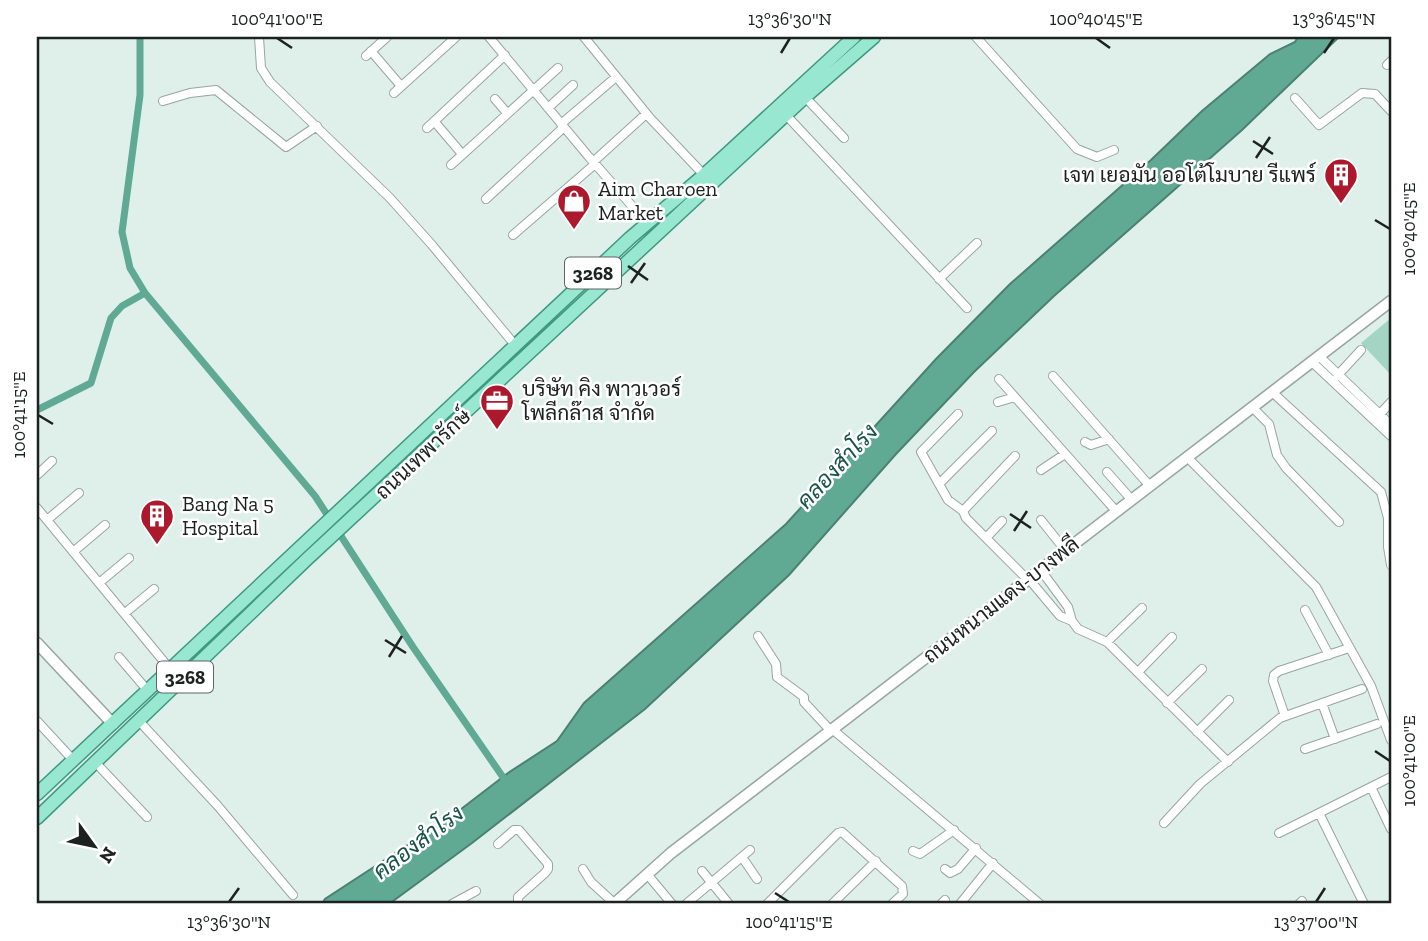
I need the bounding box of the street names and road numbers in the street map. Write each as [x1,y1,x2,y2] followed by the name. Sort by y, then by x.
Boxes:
[565,258,621,288] road number: 3268
[369,402,476,504] street label: ถนนเทพารักษ์
[918,531,1084,668] street label: ถนนหนามแดง-บางพลี
[157,662,213,692] road number: 3268

